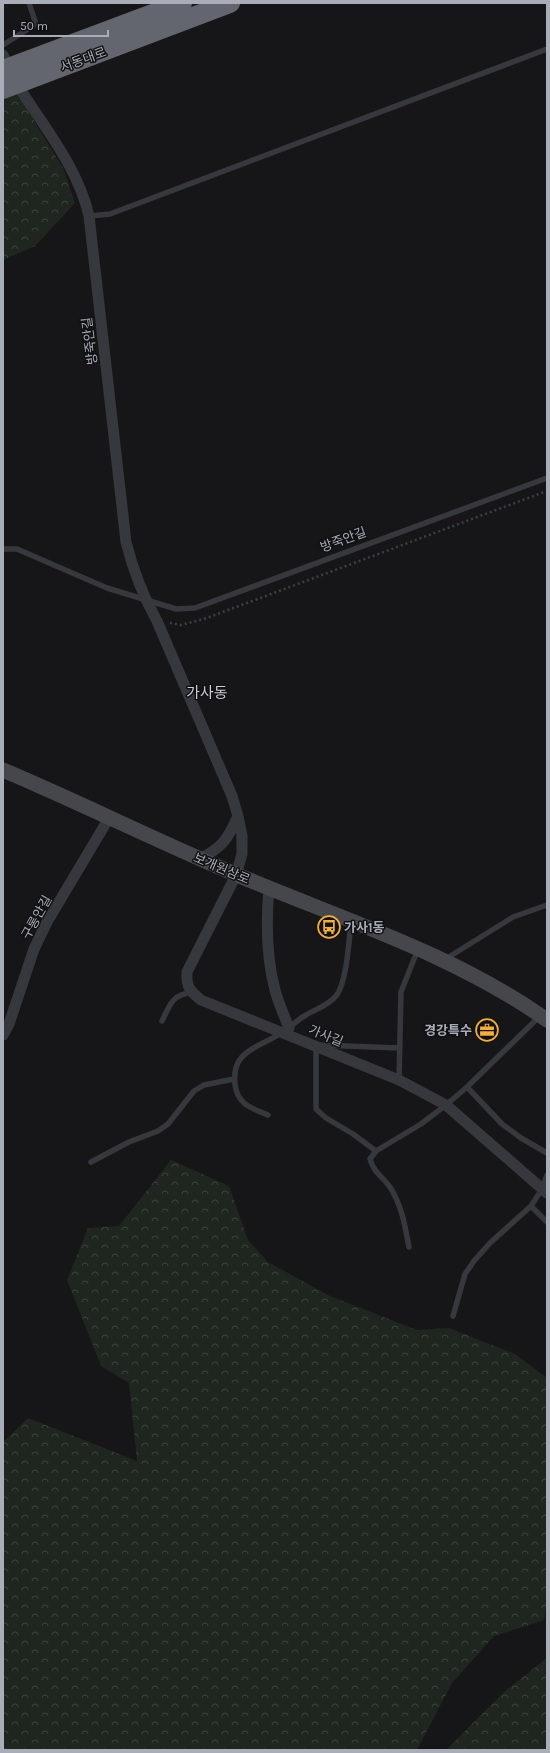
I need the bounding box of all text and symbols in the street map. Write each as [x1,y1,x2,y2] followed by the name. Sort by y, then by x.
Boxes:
[14,12,108,38] scale bar
[20,19,48,33] text: 50 m
[58,44,108,75] street label: 서동대로
[79,316,100,366] street label: 방죽안길
[318,524,368,555] street label: 방죽안길
[186,684,228,702] district label: 가사동
[191,850,252,887] street label: 보개원삼로
[18,893,55,942] street label: 구롱안길
[316,914,342,940] bus stop icon: 가사1동
[344,920,385,935] place label: 가사1동
[474,1017,500,1043] office icon: 경강특수
[306,1022,345,1049] street label: 가사길
[424,1023,472,1038] place label: 경강특수

